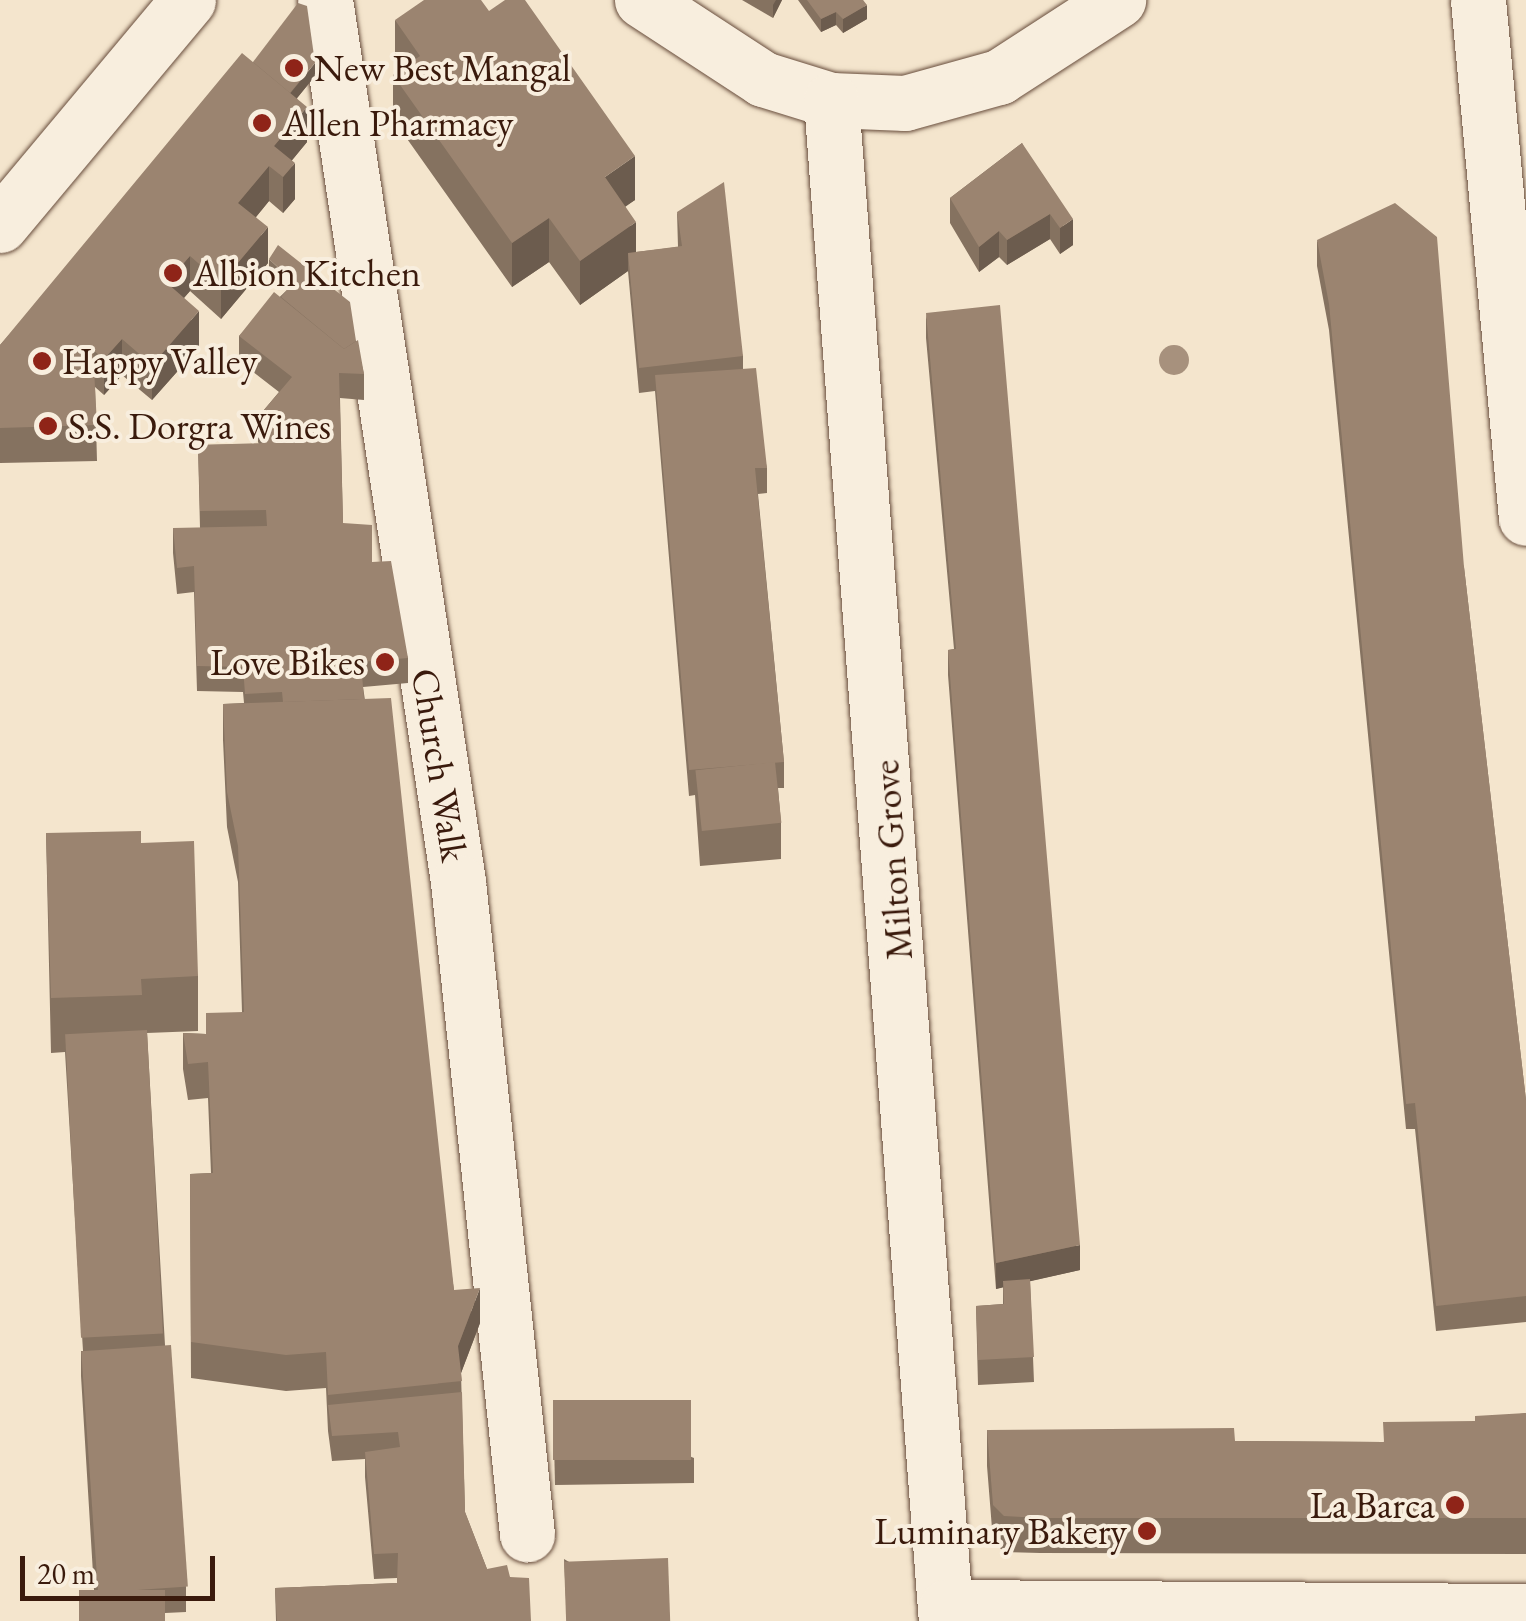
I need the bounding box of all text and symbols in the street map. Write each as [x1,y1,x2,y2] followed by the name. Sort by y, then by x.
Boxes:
[314,45,571,91] place label: New Best Mangal
[283,57,305,79] marker: New Best Mangal
[282,100,513,146] place label: Allen Pharmacy
[251,112,273,134] marker: Allen Pharmacy
[193,250,421,296] place label: Albion Kitchen
[162,262,184,284] marker: Albion Kitchen
[62,338,257,384] place label: Happy Valley
[31,350,53,372] marker: Happy Valley
[68,403,331,449] place label: S.S. Dorgra Wines
[37,415,59,437] marker: S.S. Dorgra Wines
[210,639,365,685] place label: Love Bikes
[374,651,396,673] marker: Love Bikes
[402,665,478,865] street label: Church Walk
[862,759,922,961] street label: Milton Grove
[1310,1482,1435,1528] place label: La Barca
[1444,1494,1466,1516] marker: La Barca
[874,1508,1127,1554] place label: Luminary Bakery
[1136,1520,1158,1542] marker: Luminary Bakery
[25,1536,220,1598] scale bar
[37,1554,95,1593] text: 20 m

